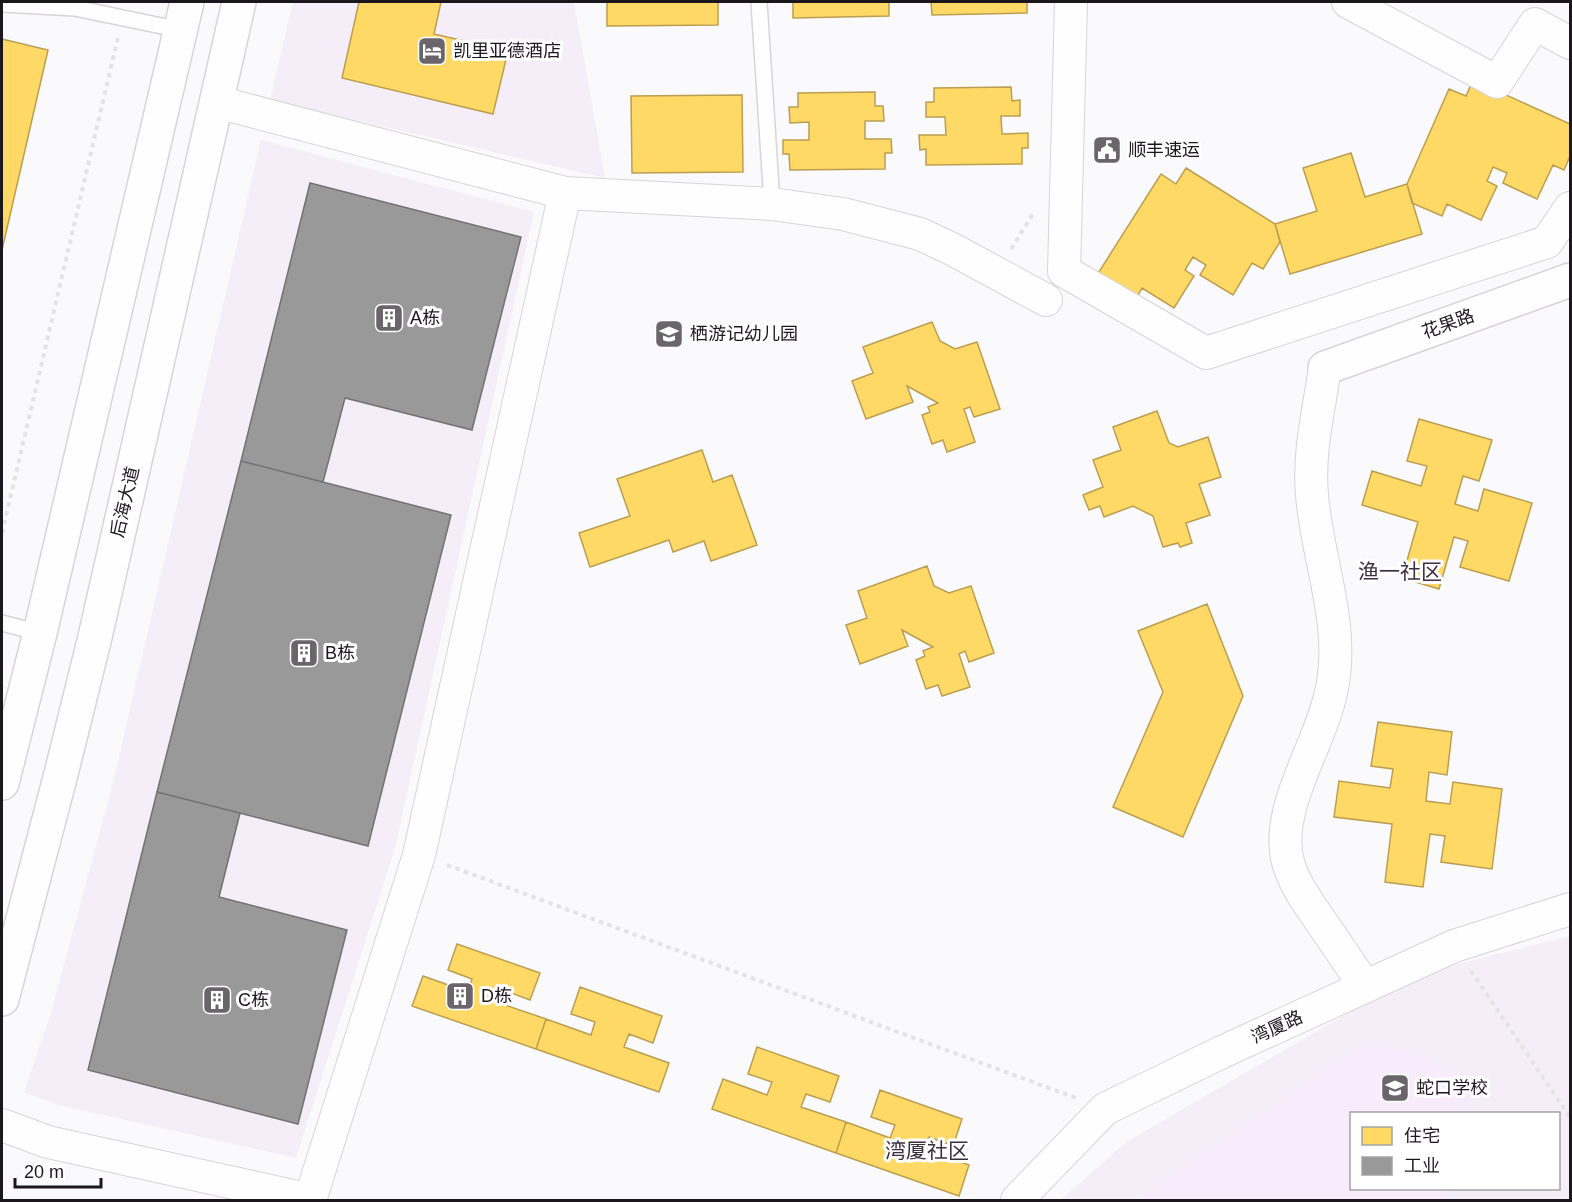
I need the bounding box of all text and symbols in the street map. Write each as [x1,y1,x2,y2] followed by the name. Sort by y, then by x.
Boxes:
[416,35,448,67] hotel icon: 凯里亚德酒店
[453,41,561,61] place label: 凯里亚德酒店
[1091,134,1123,166] public building icon: 顺丰速运
[1128,140,1200,160] place label: 顺丰速运
[373,302,405,334] building icon: A栋
[1419,305,1477,343] street label: 花果路
[410,308,440,328] place label: A栋
[653,318,685,350] school or university icon: 栖游记幼儿园
[690,324,798,344] place label: 栖游记幼儿园
[107,465,143,539] street label: 后海大道
[1358,560,1442,583] district label: 渔一社区
[288,637,320,669] building icon: B栋
[325,643,355,663] place label: B栋
[444,980,476,1012] building icon: D栋
[201,984,233,1016] building icon: C栋
[481,986,512,1006] place label: D栋
[238,990,269,1010] place label: C栋
[1248,1007,1306,1047] street label: 湾厦路
[1379,1072,1411,1104] school or university icon: 蛇口学校
[1416,1078,1488,1098] place label: 蛇口学校
[1350,1112,1560,1190] legend
[1404,1126,1440,1146] text: 住宅
[885,1139,969,1162] district label: 湾厦社区
[15,1151,100,1189] scale bar
[1404,1156,1440,1176] text: 工业
[24,1162,64,1182] text: 20 m

